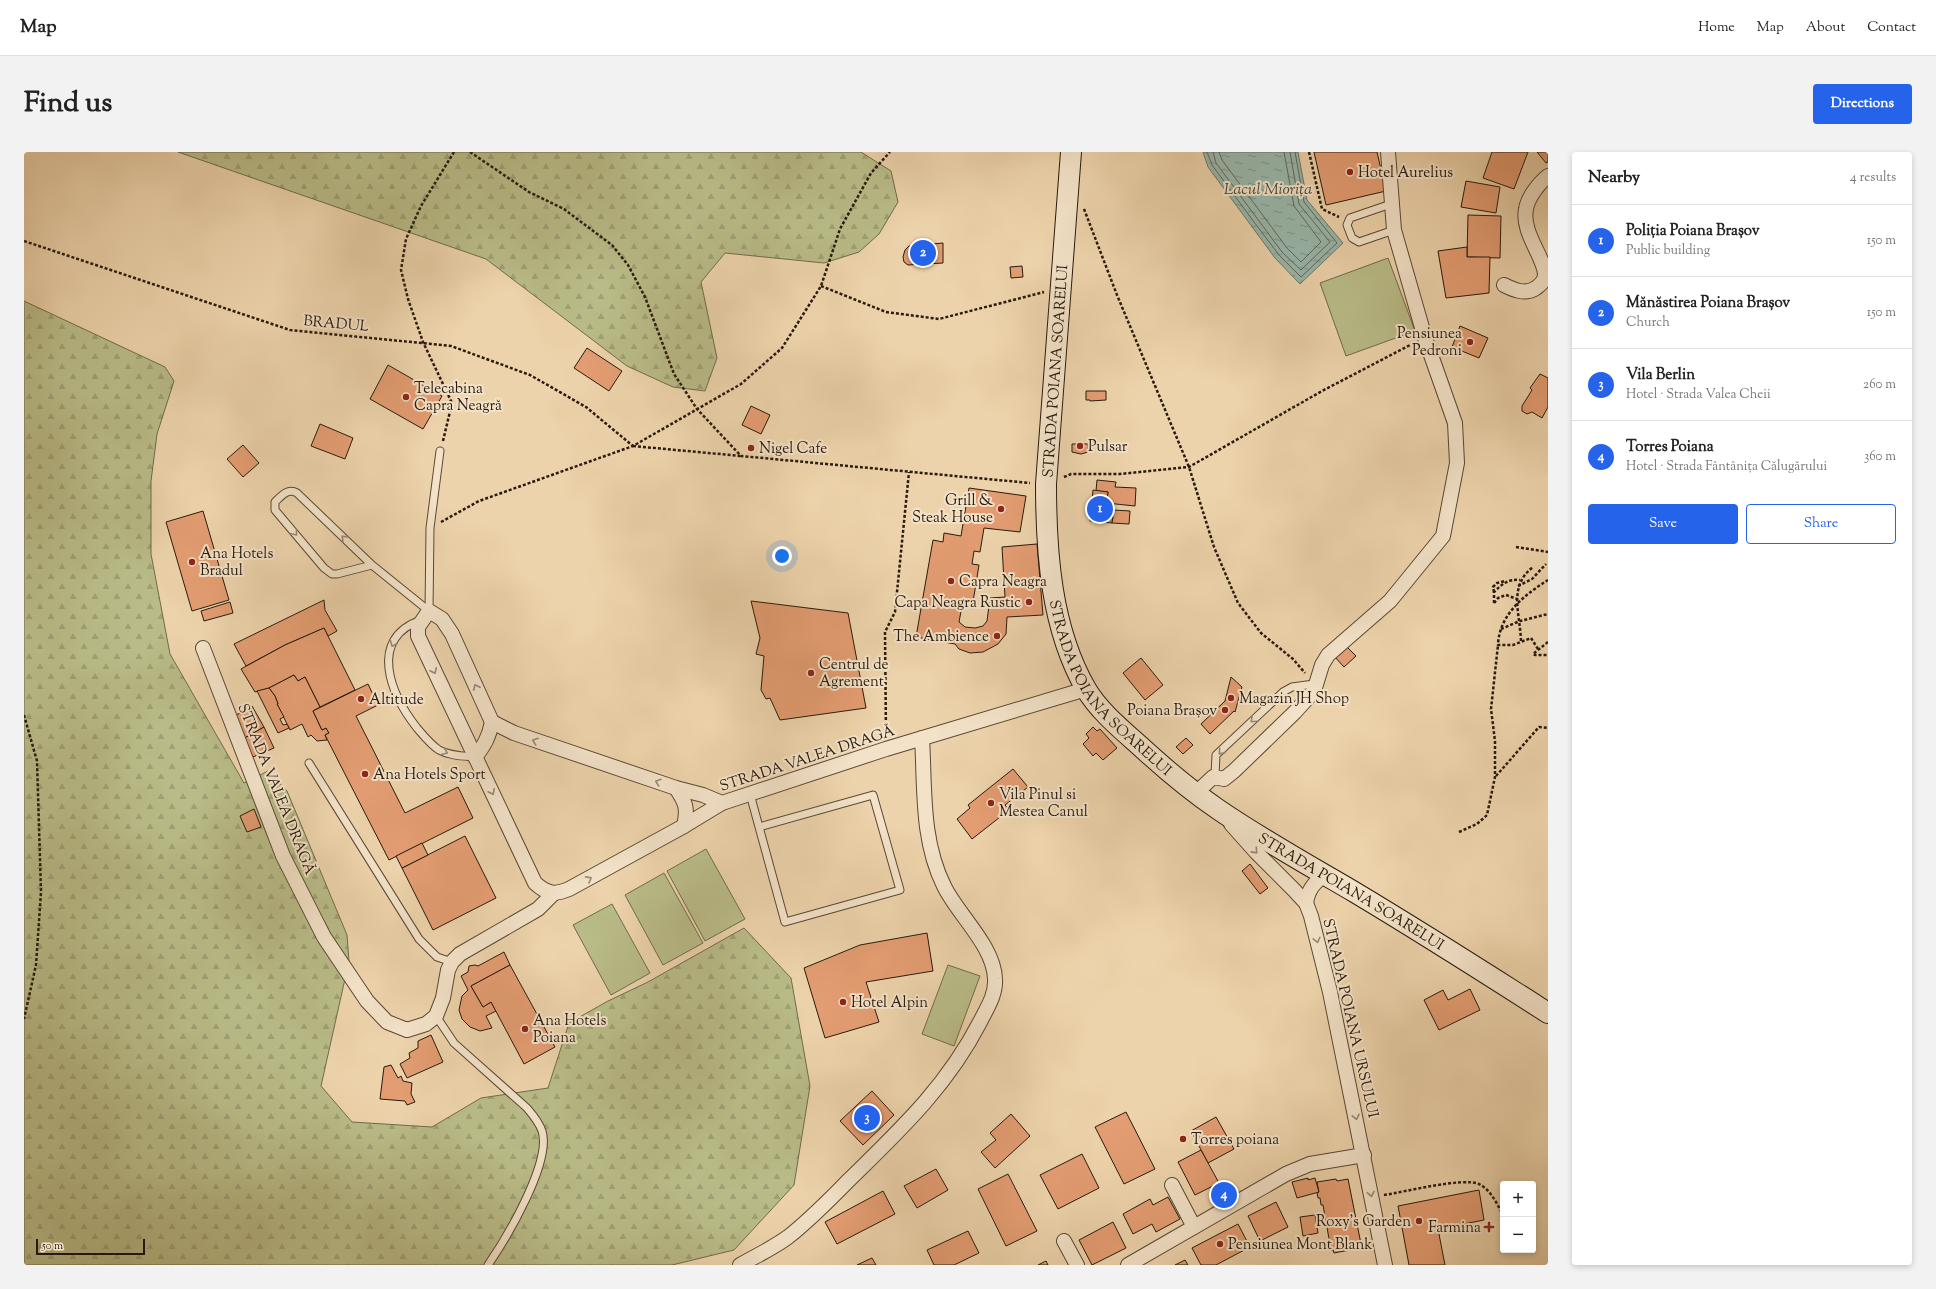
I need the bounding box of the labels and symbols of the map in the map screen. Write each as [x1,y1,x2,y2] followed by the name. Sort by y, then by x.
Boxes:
[1358,163,1453,184] place label: Hotel Aurelius
[1345,167,1355,177] marker: Hotel Aurelius
[1224,179,1312,202] water label: Lacul Miorița
[910,238,936,268] pin: 2
[1039,264,1074,478] street label: STRADA POIANA SOARELUI
[302,311,369,338] street label: BRADUL
[1397,324,1462,362] place label: Pensiunea Pedroni
[1465,337,1475,347] marker: Pensiunea Pedroni
[414,379,502,417] place label: Telecabina Capra Neagră
[401,392,411,402] marker: Telecabina Capra Neagră
[1088,437,1128,458] place label: Pulsar
[759,439,827,460] place label: Nigel Cafe
[1075,441,1085,451] marker: Pulsar
[746,443,756,453] marker: Nigel Cafe
[912,491,994,529] place label: Grill & Steak House
[1087,494,1113,524] pin: 1
[996,504,1006,514] marker: Grill & Steak House
[290,528,297,535] one-way arrow
[341,535,349,543] one-way arrow
[200,544,273,582] place label: Ana Hotels Bradul
[772,546,792,566] your location
[187,557,197,567] marker: Ana Hotels Bradul
[959,572,1047,593] place label: Capra Neagra
[946,576,956,586] marker: Capra Neagra
[894,593,1021,614] place label: Capa Neagra Rustic
[1024,597,1034,607] marker: Capa Neagra Rustic
[1043,598,1176,782] street label: STRADA POIANA SOARELUI
[893,627,989,648] place label: The Ambience
[992,631,1002,641] marker: The Ambience
[389,640,397,647] one-way arrow
[819,655,888,693] place label: Centrul de Agrement
[429,666,437,674] one-way arrow
[806,668,816,678] marker: Centrul de Agrement
[473,684,481,691] one-way arrow
[1239,689,1349,710] place label: Magazin JH Shop
[369,690,424,711] place label: Altitude
[1226,693,1236,703] marker: Magazin JH Shop
[356,694,366,704] marker: Altitude
[232,700,321,878] street label: STRADA VALEA DRAGĂ
[1127,701,1217,722] place label: Poiana Brașov
[1220,705,1230,715] marker: Poiana Brașov
[1250,715,1258,723] one-way arrow
[717,720,898,798] street label: STRADA VALEA DRAGĂ
[532,737,539,745] one-way arrow
[442,747,449,755] one-way arrow
[1218,747,1225,755] one-way arrow
[373,765,486,786] place label: Ana Hotels Sport
[360,769,370,779] marker: Ana Hotels Sport
[655,778,662,787] one-way arrow
[999,785,1088,823] place label: Vila Pinul si Mestea Canul
[487,788,495,795] one-way arrow
[986,798,996,808] marker: Vila Pinul si Mestea Canul
[1254,829,1448,956] street label: STRADA POIANA SOARELUI
[1250,846,1257,853] one-way arrow
[584,876,592,883] one-way arrow
[1316,917,1383,1120] street label: STRADA POIANA URSULUI
[1313,937,1321,944] one-way arrow
[851,993,928,1014] place label: Hotel Alpin
[838,997,848,1007] marker: Hotel Alpin
[533,1011,606,1049] place label: Ana Hotels Poiana
[520,1024,530,1034] marker: Ana Hotels Poiana
[854,1103,880,1133] pin: 3
[1351,1114,1359,1120] one-way arrow
[1191,1130,1279,1151] place label: Torres poiana
[1178,1134,1188,1144] marker: Torres poiana
[1211,1180,1237,1210] pin: 4
[1367,1190,1375,1197] one-way arrow
[1316,1212,1411,1233] place label: Roxy's Garden
[1414,1216,1424,1226] marker: Roxy's Garden
[1428,1218,1481,1239] place label: Farmina
[1484,1222,1494,1232] marker: Farmina
[1228,1235,1373,1256] place label: Pensiunea Mont Blank
[36,1237,145,1256] scale bar
[1215,1239,1225,1249] marker: Pensiunea Mont Blank

